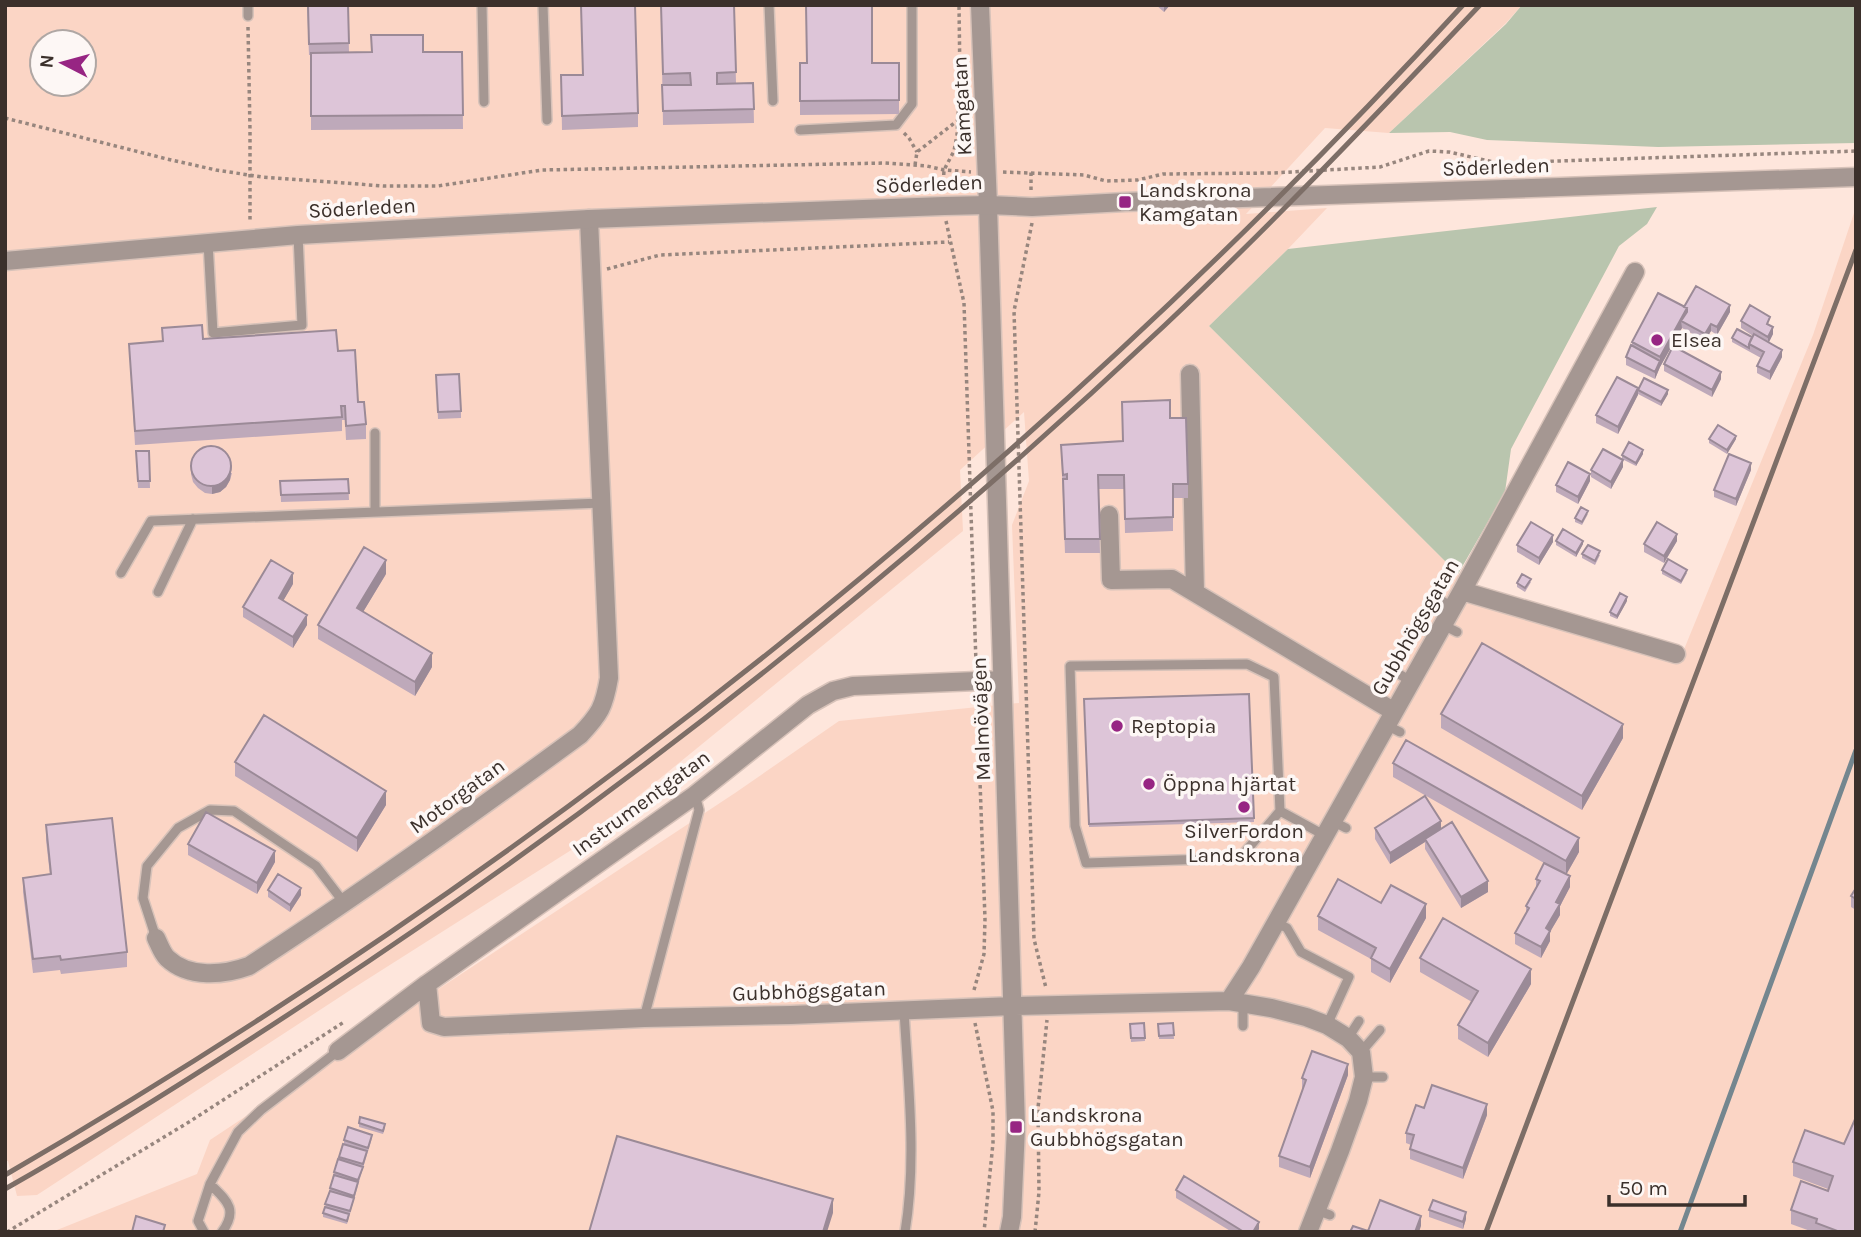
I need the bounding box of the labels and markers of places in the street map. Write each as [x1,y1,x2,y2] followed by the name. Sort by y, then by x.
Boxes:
[1139,178,1252,226] place label: Landskrona Kamgatan
[1117,194,1133,210] marker: Landskrona Kamgatan
[1671,328,1722,352] place label: Elsea
[1649,332,1665,348] marker: Elsea
[1131,714,1216,738] place label: Reptopia
[1109,718,1125,734] marker: Reptopia
[1163,772,1296,796] place label: Öppna hjärtat
[1141,776,1157,792] marker: Öppna hjärtat
[1236,799,1252,815] marker: SilverFordon Landskrona
[1184,819,1304,867] place label: SilverFordon Landskrona
[1030,1103,1184,1151] place label: Landskrona Gubbhögsgatan
[1008,1119,1024,1135] marker: Landskrona Gubbhögsgatan

